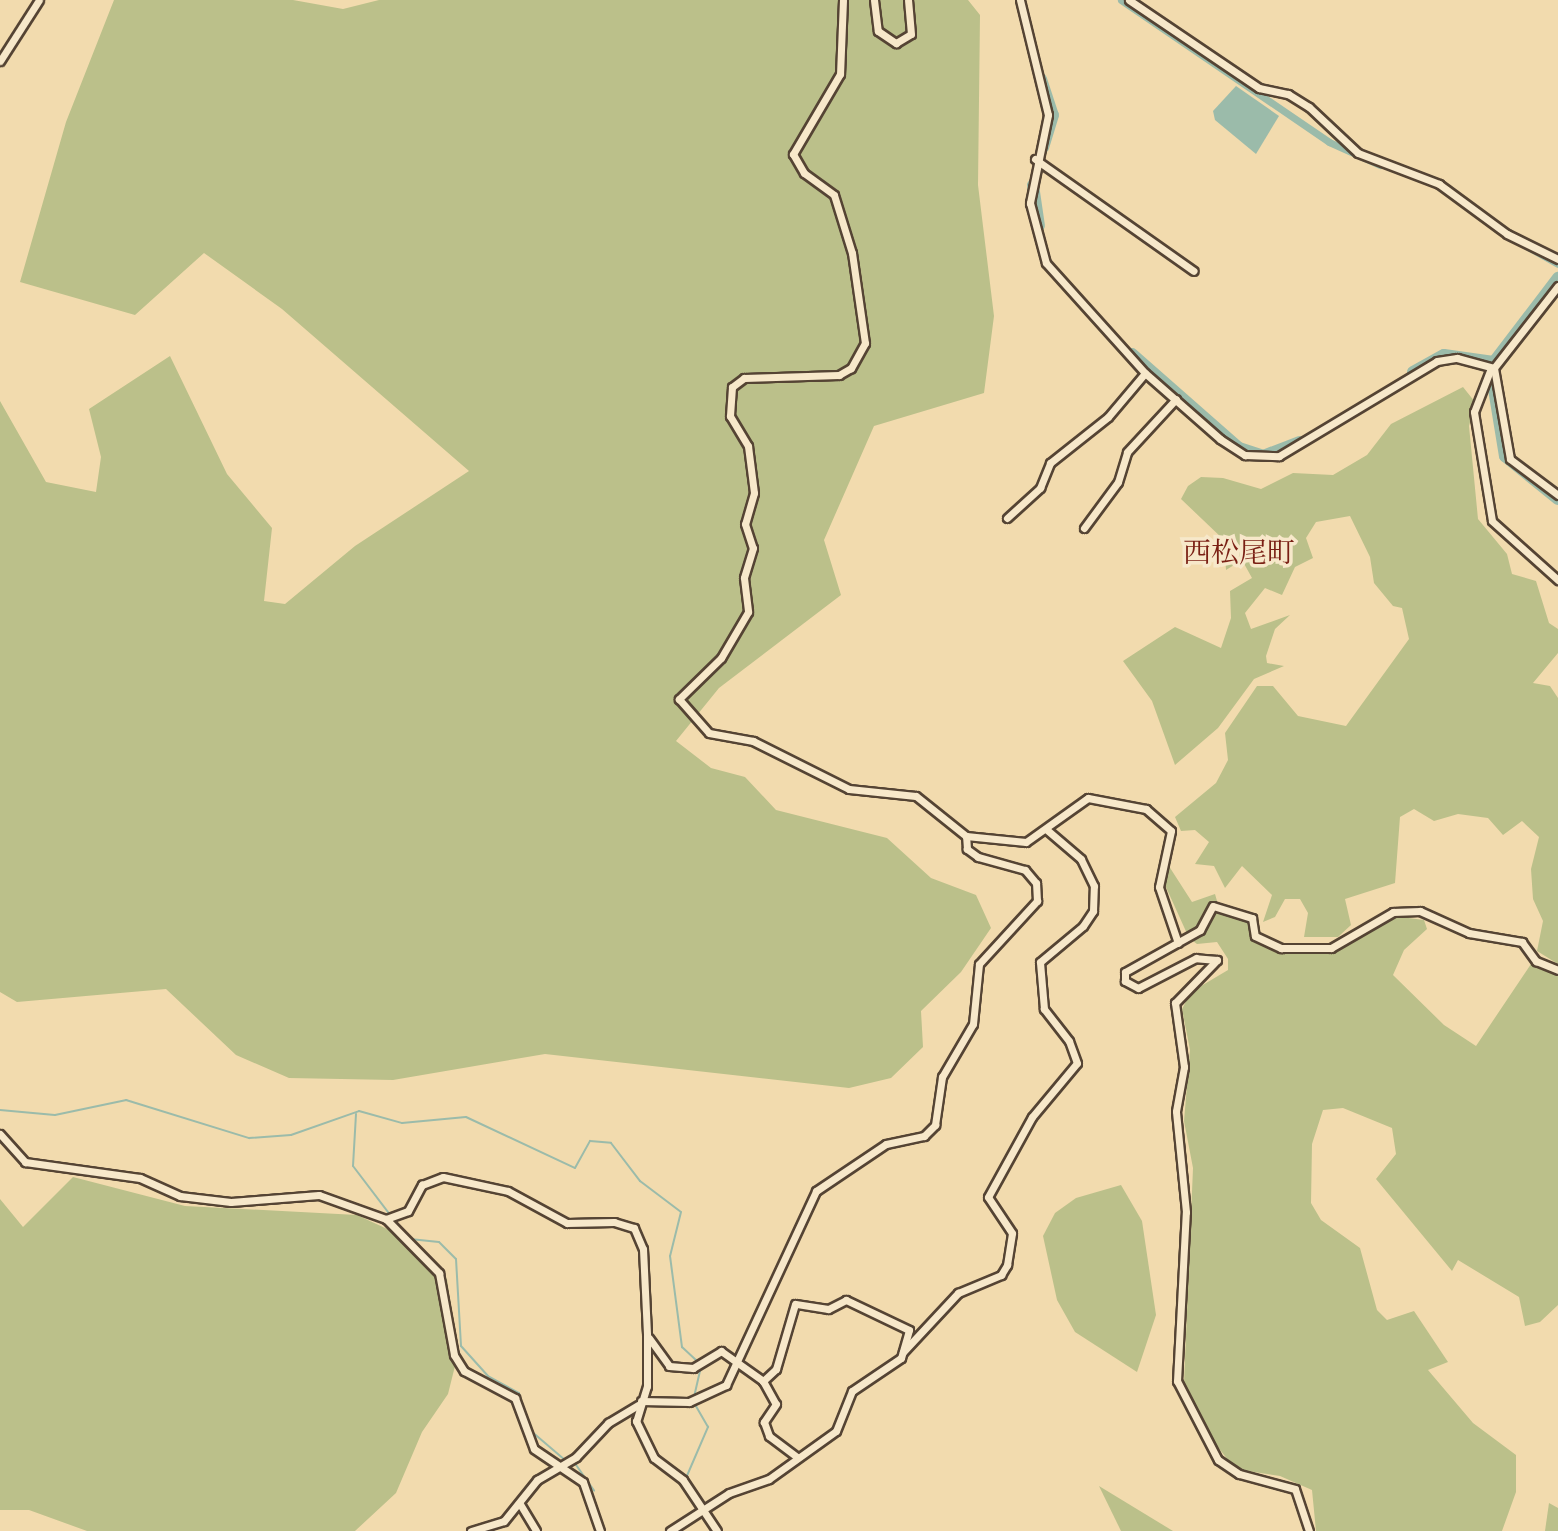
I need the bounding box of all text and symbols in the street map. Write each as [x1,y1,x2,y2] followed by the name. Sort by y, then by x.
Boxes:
[1183,537,1295,571] district label: 西松尾町

